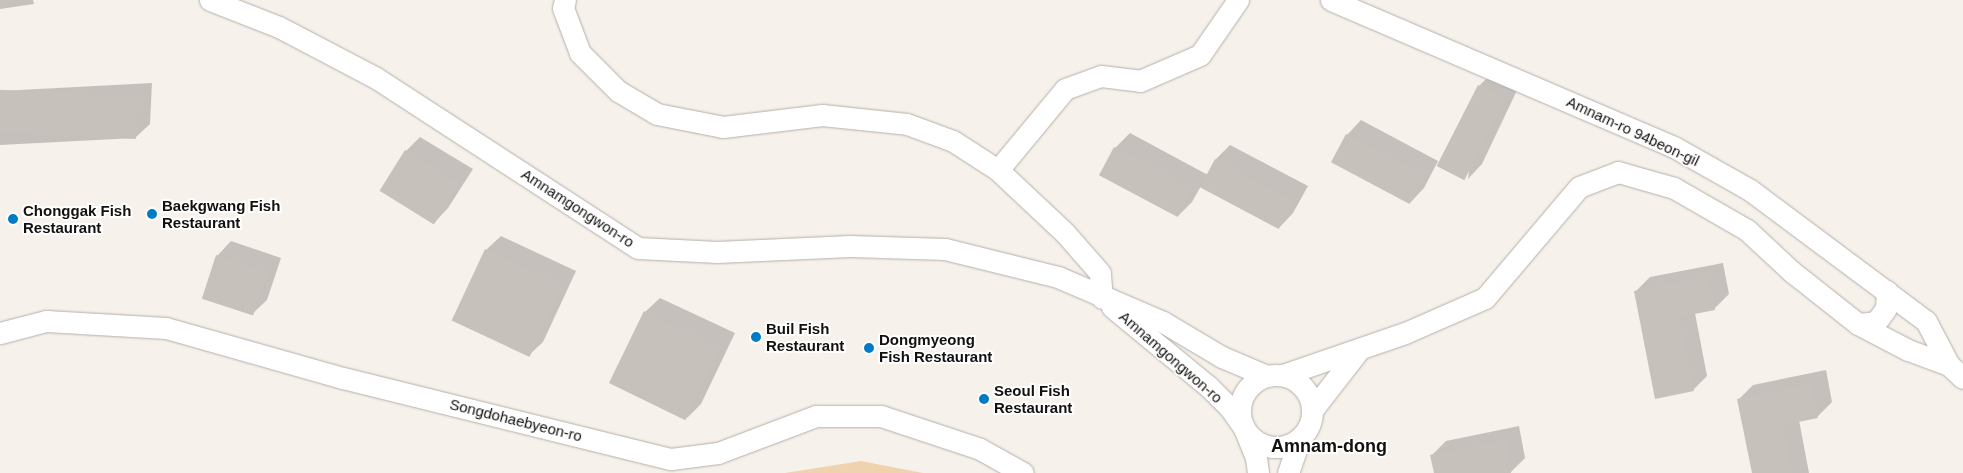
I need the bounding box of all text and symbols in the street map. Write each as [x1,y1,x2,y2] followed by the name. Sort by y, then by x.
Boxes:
[1564,92,1702,170] street label: Amnam-ro 94beon-gil
[518,165,638,251] street label: Amnamgongwon-ro
[162,196,280,231] place label: Baekgwang Fish Restaurant
[23,201,131,236] place label: Chonggak Fish Restaurant
[146,208,158,220] marker: Baekgwang Fish Restaurant
[7,213,19,225] marker: Chonggak Fish Restaurant
[1116,307,1226,407] street label: Amnamgongwon-ro
[766,319,844,354] place label: Buil Fish Restaurant
[879,330,992,365] place label: Dongmyeong Fish Restaurant
[750,331,762,343] marker: Buil Fish Restaurant
[863,342,875,354] marker: Dongmyeong Fish Restaurant
[994,381,1072,416] place label: Seoul Fish Restaurant
[978,393,990,405] marker: Seoul Fish Restaurant
[448,395,584,445] street label: Songdohaebyeon-ro
[1271,435,1387,457] district label: Amnam-dong

